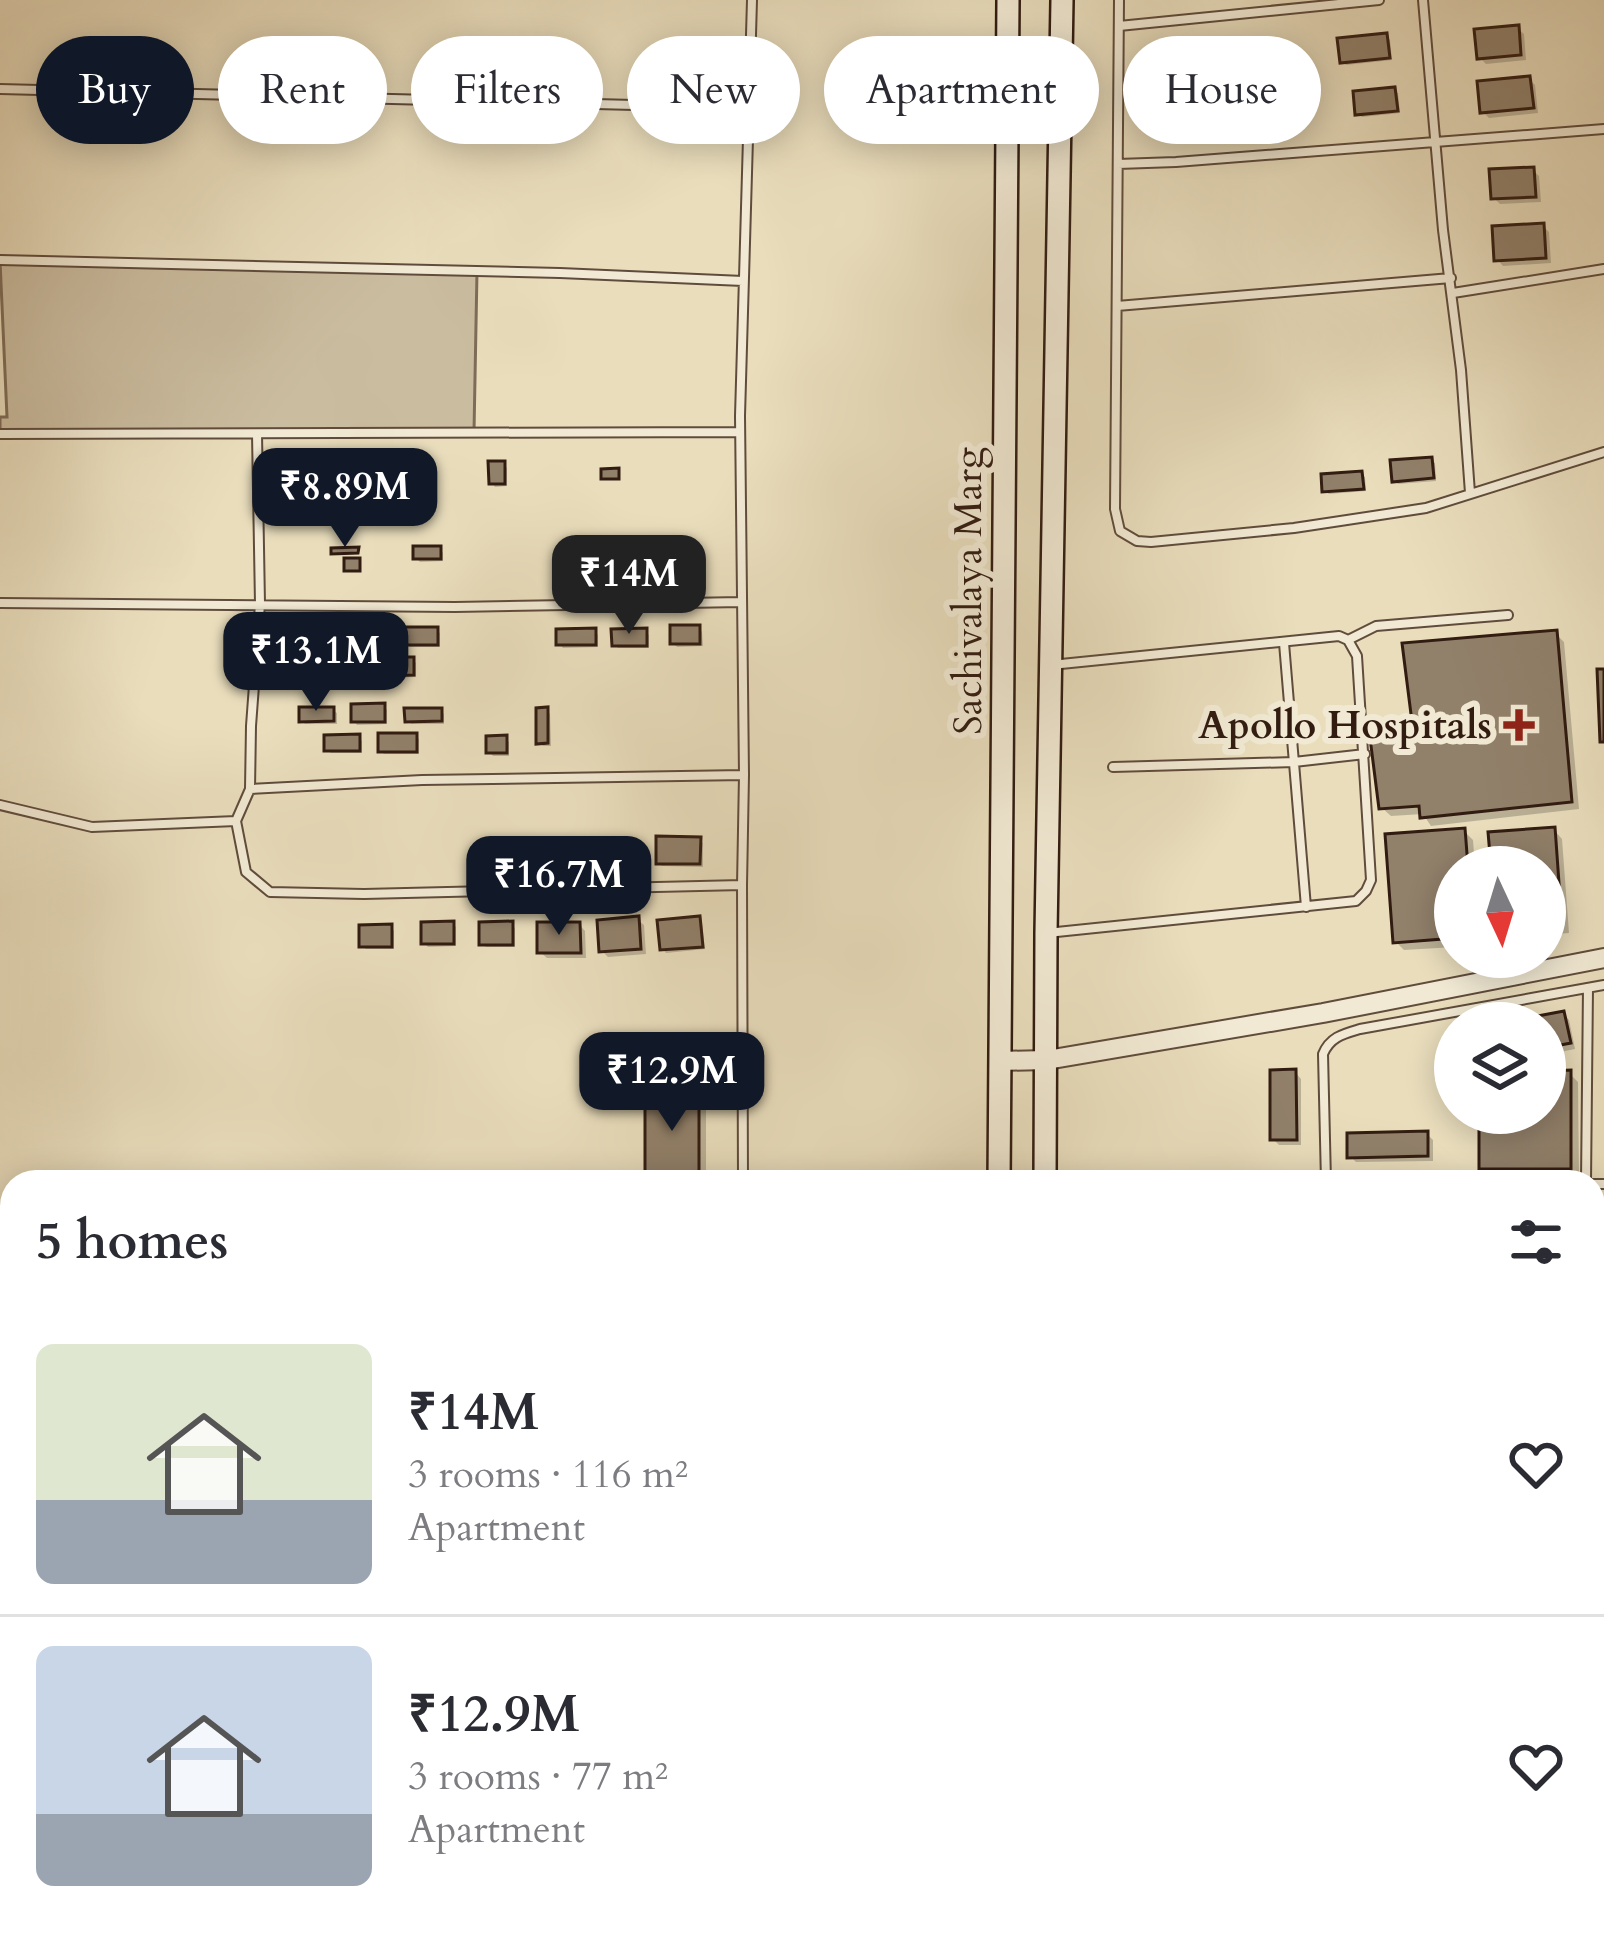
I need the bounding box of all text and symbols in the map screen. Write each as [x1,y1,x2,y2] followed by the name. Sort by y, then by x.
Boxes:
[36,36,194,144] chip: Buy
[218,36,387,144] chip: Rent
[411,36,603,144] chip: Filters
[627,36,800,144] chip: New
[824,36,1099,144] chip: Apartment
[1123,36,1321,144] chip: House
[942,447,995,735] street label: Sachivalaya Marg
[247,448,443,550] pin: ₹8.89M
[279,460,411,513] text: ₹8.89M
[558,535,700,637] pin: ₹14M
[579,547,679,600] text: ₹14M
[218,612,414,714] pin: ₹13.1M
[250,624,382,677] text: ₹13.1M
[1198,699,1492,752] place label: Apollo Hospitals
[1503,709,1535,741] marker: Apollo Hospitals
[461,836,657,938] pin: ₹16.7M
[1434,846,1566,978] north arrow
[1434,846,1566,1134] map controls
[493,848,625,901] text: ₹16.7M
[1434,1002,1566,1134] button: layers
[574,1032,770,1134] pin: ₹12.9M
[606,1044,738,1097] text: ₹12.9M
[36,1207,228,1277] text: 5 homes
[1503,1209,1569,1275] icon: filters
[408,1378,539,1448] text: ₹14M
[132,1392,276,1536] icon: home
[1503,1431,1569,1497] icon: heart
[408,1448,688,1501] text: 3 rooms · 116 m²
[408,1501,585,1554] text: Apartment
[408,1680,580,1750] text: ₹12.9M
[132,1694,276,1838] icon: home
[1503,1733,1569,1799] icon: heart
[408,1750,668,1803] text: 3 rooms · 77 m²
[408,1803,585,1856] text: Apartment

